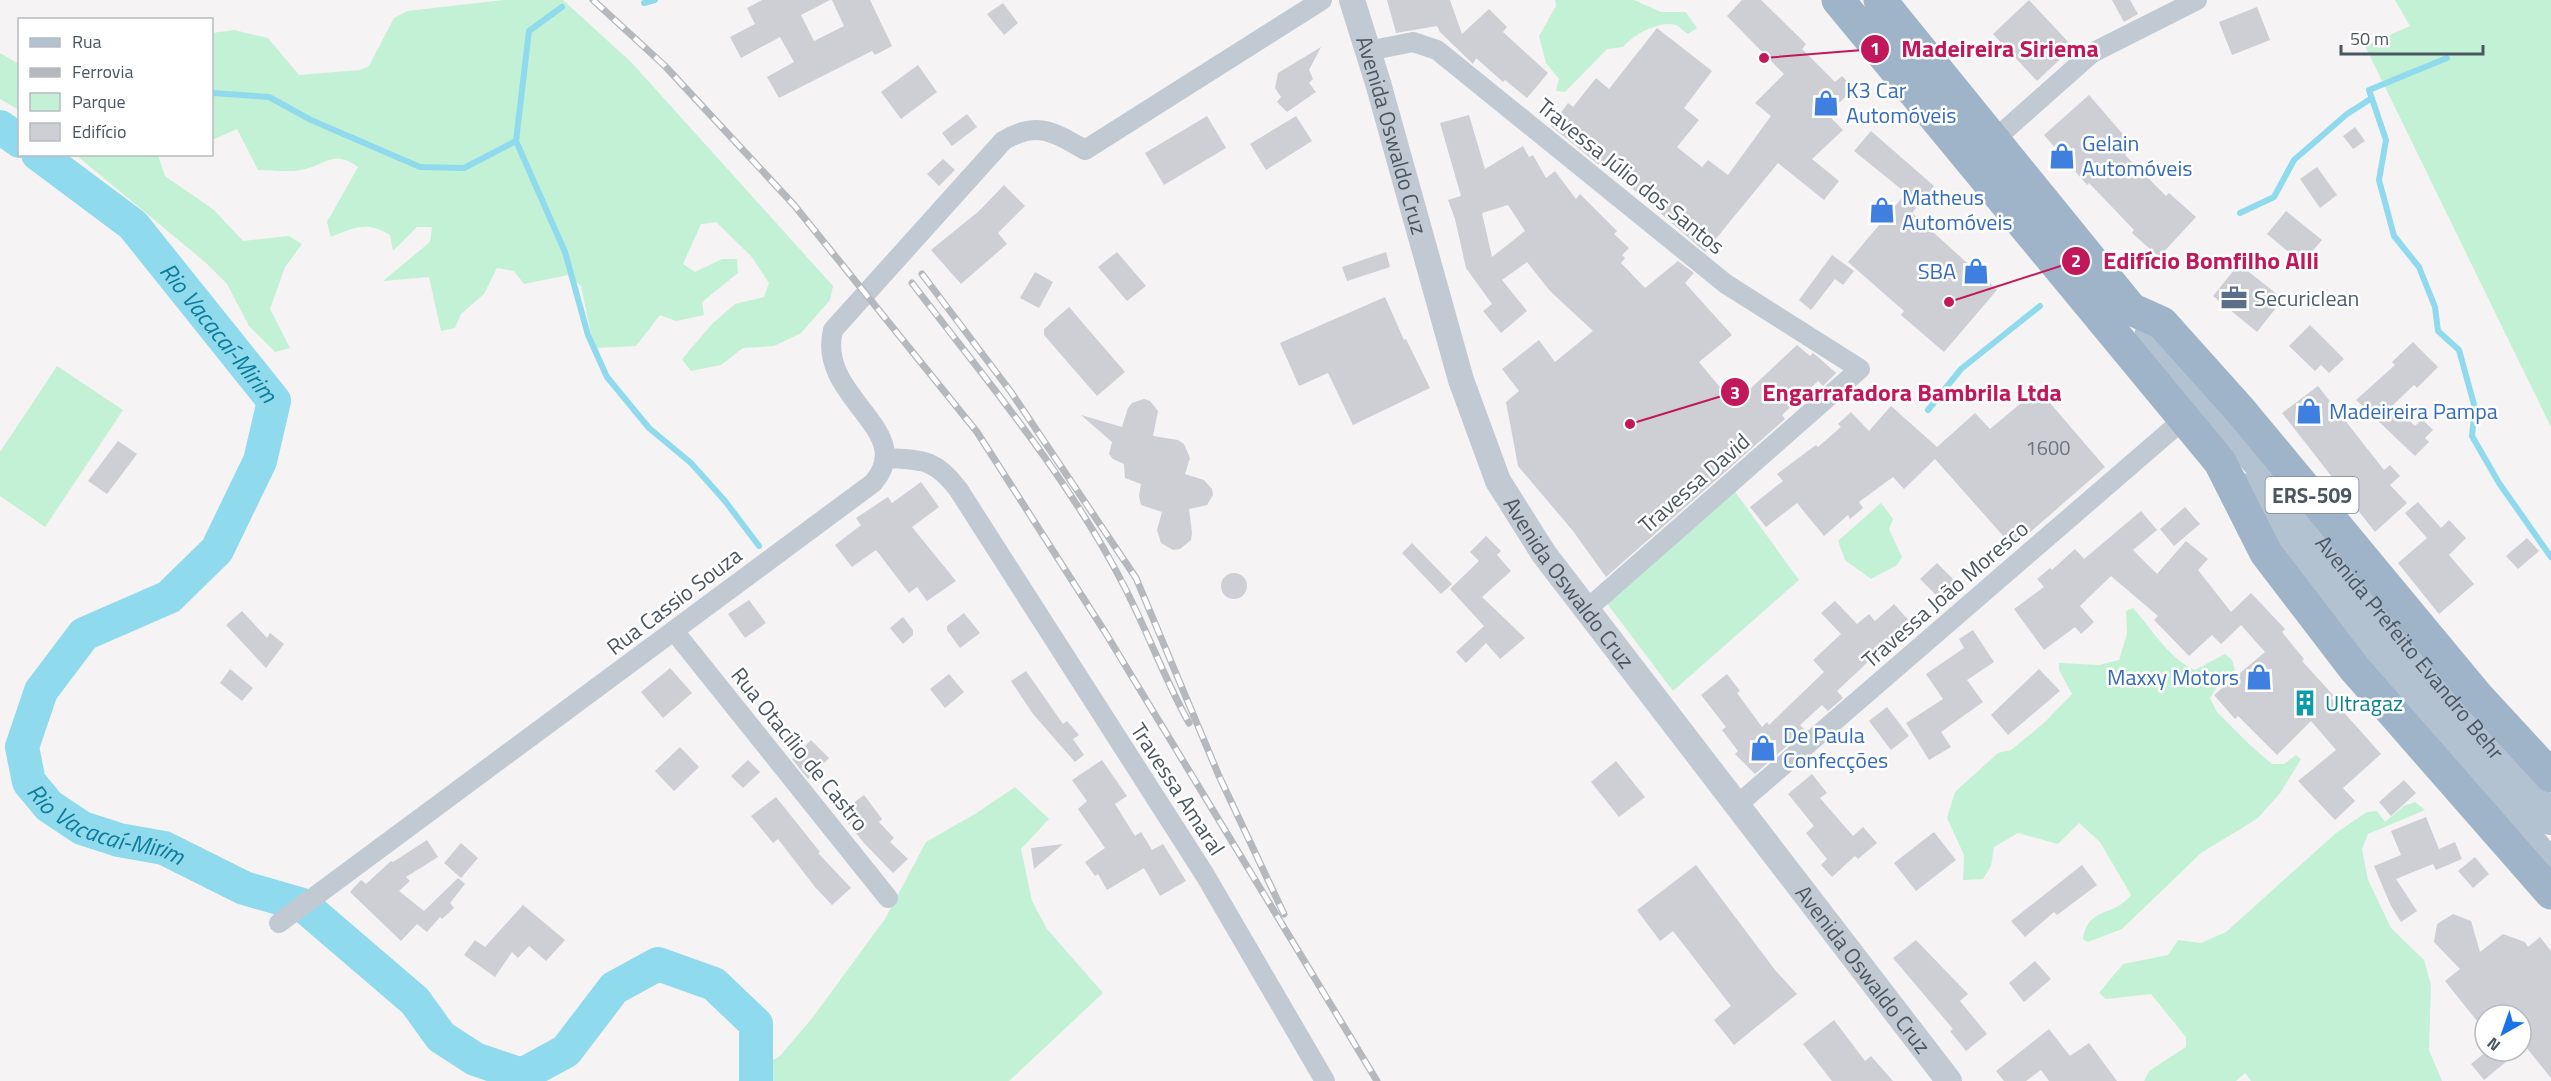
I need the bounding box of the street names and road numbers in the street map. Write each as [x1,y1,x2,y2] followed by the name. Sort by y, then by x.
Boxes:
[1347,32,1437,238] street label: Avenida Oswaldo Cruz
[1530,89,1732,263] street label: Travessa Júlio dos Santos
[1631,425,1757,541] street label: Travessa David
[2266,477,2358,513] road number: ERS-509
[1495,490,1643,676] street label: Avenida Oswaldo Cruz
[1854,512,2036,676] street label: Travessa João Moresco
[2307,527,2513,767] street label: Avenida Prefeito Evandro Behr
[599,539,749,663] street label: Rua Cassio Souza
[723,660,877,838] street label: Rua Otacílio de Castro
[1122,716,1234,862] street label: Travessa Amaral
[1787,878,1939,1061] street label: Avenida Oswaldo Cruz

